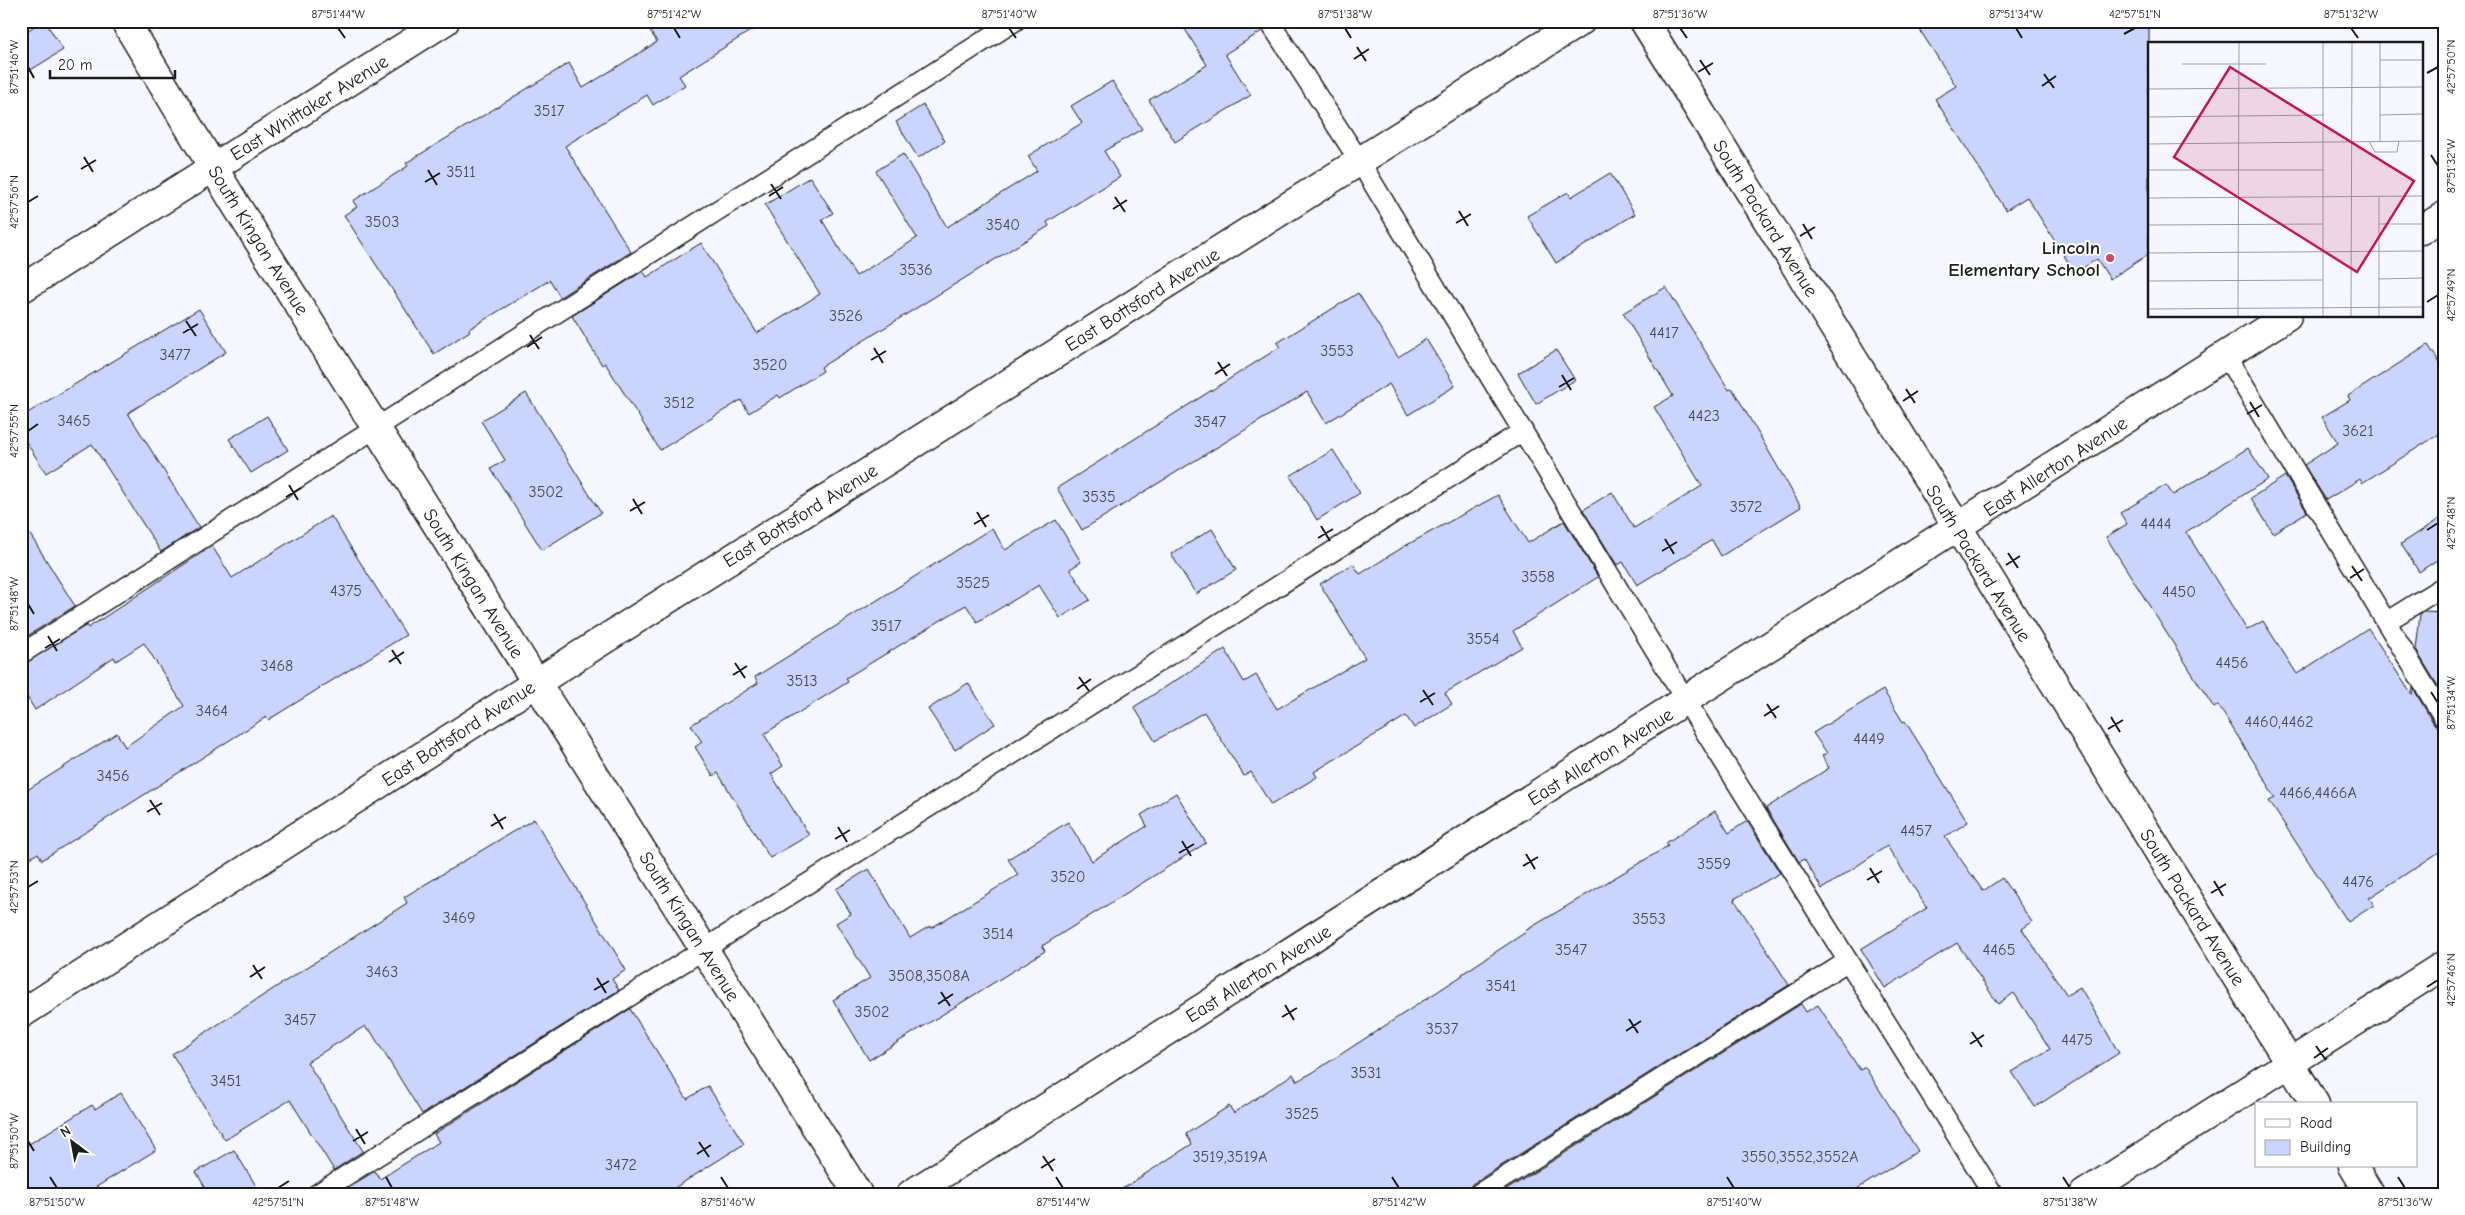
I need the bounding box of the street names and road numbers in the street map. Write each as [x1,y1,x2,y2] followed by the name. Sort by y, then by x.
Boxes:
[226,50,393,165] street label: East Whittaker Avenue
[1708,136,1822,301] street label: South Packard Avenue
[203,162,313,319] street label: South Kingan Avenue
[1061,243,1224,356] street label: East Bottsford Avenue
[1980,412,2132,522] street label: East Allerton Avenue
[719,459,882,572] street label: East Bottsford Avenue
[1921,481,2035,646] street label: South Packard Avenue
[418,505,528,662] street label: South Kingan Avenue
[378,676,539,791] street label: East Bottsford Avenue
[1524,703,1677,810] street label: East Allerton Avenue
[2135,825,2249,990] street label: South Packard Avenue
[634,848,744,1005] street label: South Kingan Avenue
[1182,920,1335,1027] street label: East Allerton Avenue

